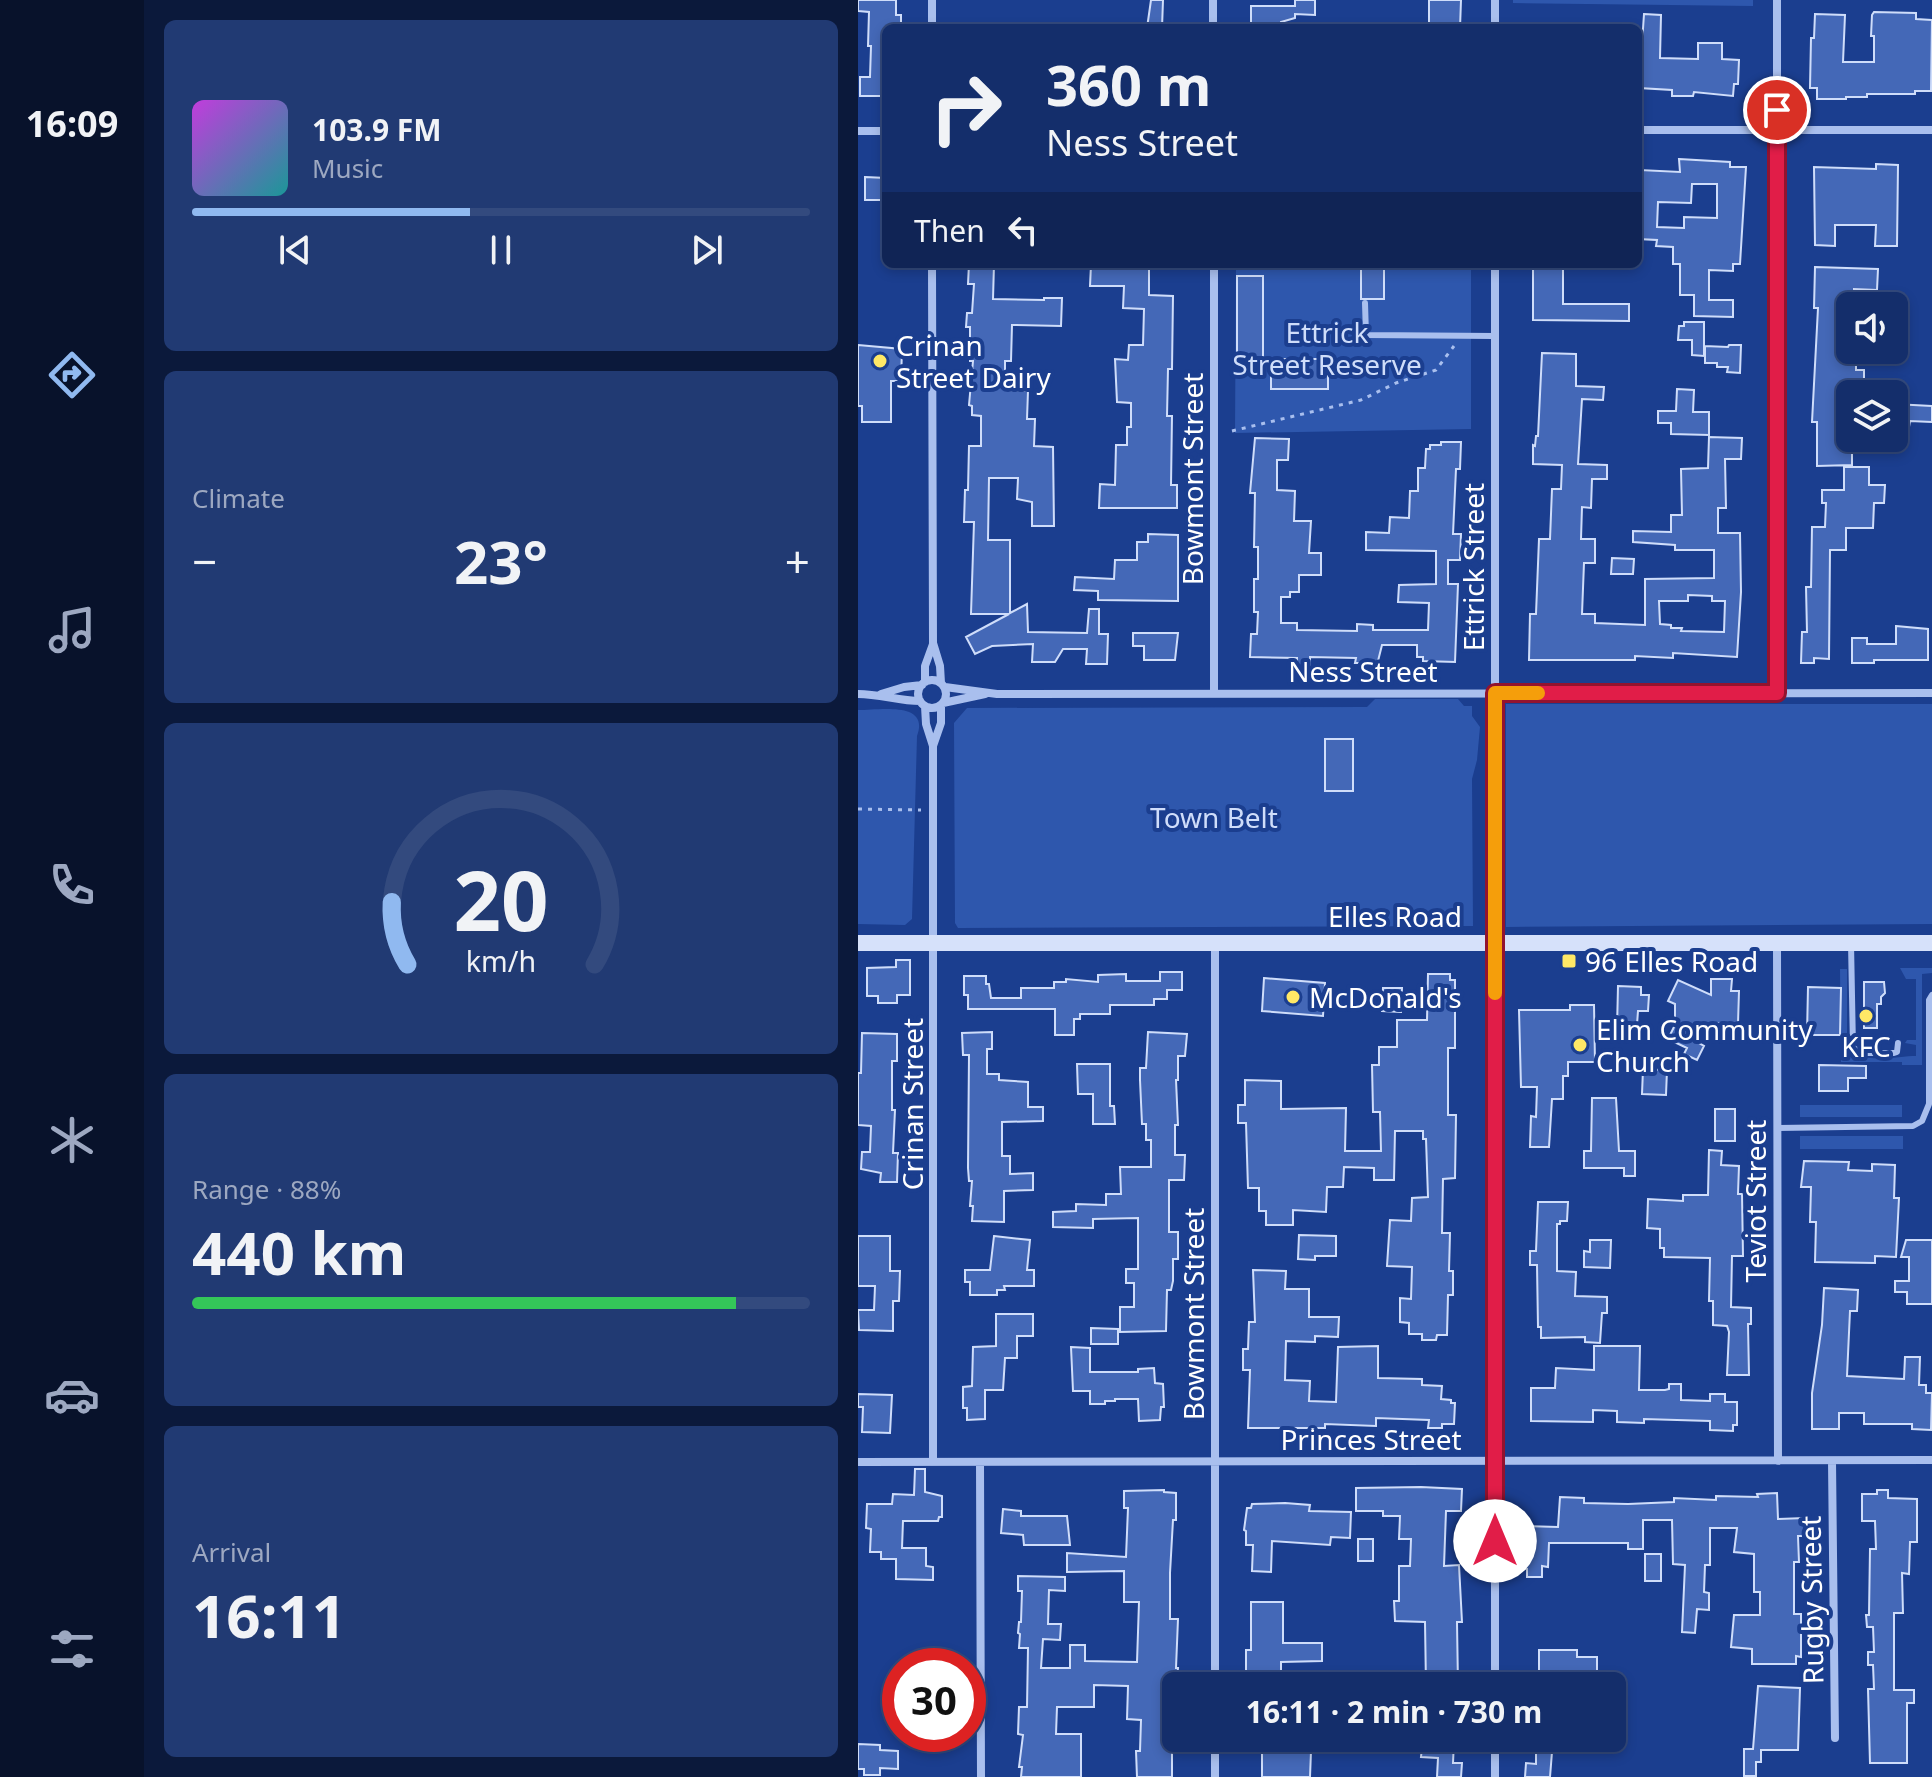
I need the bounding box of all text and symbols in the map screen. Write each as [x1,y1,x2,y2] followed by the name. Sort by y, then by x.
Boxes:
[1046,46,1211,122] text: 360 m
[914,56,1018,160] icon: right
[1743,76,1811,144] pin
[1755,88,1799,132] icon: arrive
[26,99,118,148] text: 16:09
[312,109,442,150] text: 103.9 FM
[1046,118,1238,167] text: Ness Street
[312,150,383,186] text: Music
[1001,208,1045,252] icon: left
[914,210,985,251] text: Then
[273,228,317,272] icon: previous
[479,228,523,272] icon: pause
[685,228,729,272] icon: next
[1836,292,1908,452] map controls
[1836,292,1908,364] button: sound
[1232,313,1422,383] park label: Ettrick Street Reserve
[896,326,1051,396] place label: Crinan Street Dairy
[44,347,100,403] icon: directions
[871,352,889,370] marker: Crinan Street Dairy
[1173,373,1211,585] street label: Bowmont Street
[1836,380,1908,452] button: layers
[192,480,285,516] text: Climate
[1454,483,1492,651] street label: Ettrick Street
[454,520,548,602] text: 23°
[192,531,217,591] text: −
[785,531,810,591] text: +
[44,602,100,658] icon: music
[1288,652,1438,690] street label: Ness Street
[1150,798,1278,836] park label: Town Belt
[453,841,549,954] text: 20
[44,857,100,913] icon: phone
[1328,897,1462,935] street label: Elles Road
[466,941,536,980] text: km/h
[1585,942,1758,980] place label: 96 Elles Road
[1560,952,1578,970] marker: 96 Elles Road
[1309,978,1462,1016] place label: McDonald's
[1284,988,1302,1006] marker: McDonald's
[1857,1007,1875,1025] marker: KFC
[1596,1010,1813,1080] place label: Elim Community Church
[893,1018,931,1190] street label: Crinan Street
[1841,1027,1891,1065] place label: KFC
[1571,1036,1589,1054] marker: Elim Community Church
[44,1112,100,1168] icon: climate
[1736,1120,1774,1282] street label: Teviot Street
[192,1171,341,1207] text: Range · 88%
[1174,1208,1212,1420] street label: Bowmont Street
[192,1211,406,1293] text: 440 km
[44,1367,100,1423] icon: car
[1280,1420,1462,1458] street label: Princes Street
[1453,1499,1537,1583] position arrow
[1791,1516,1831,1684] street label: Rugby Street
[192,1534,271,1570] text: Arrival
[192,1574,346,1656] text: 16:11
[44,1621,100,1677] icon: filters
[882,1648,986,1752] speed limit sign: 30
[1246,1691,1542,1732] text: 16:11 · 2 min · 730 m

